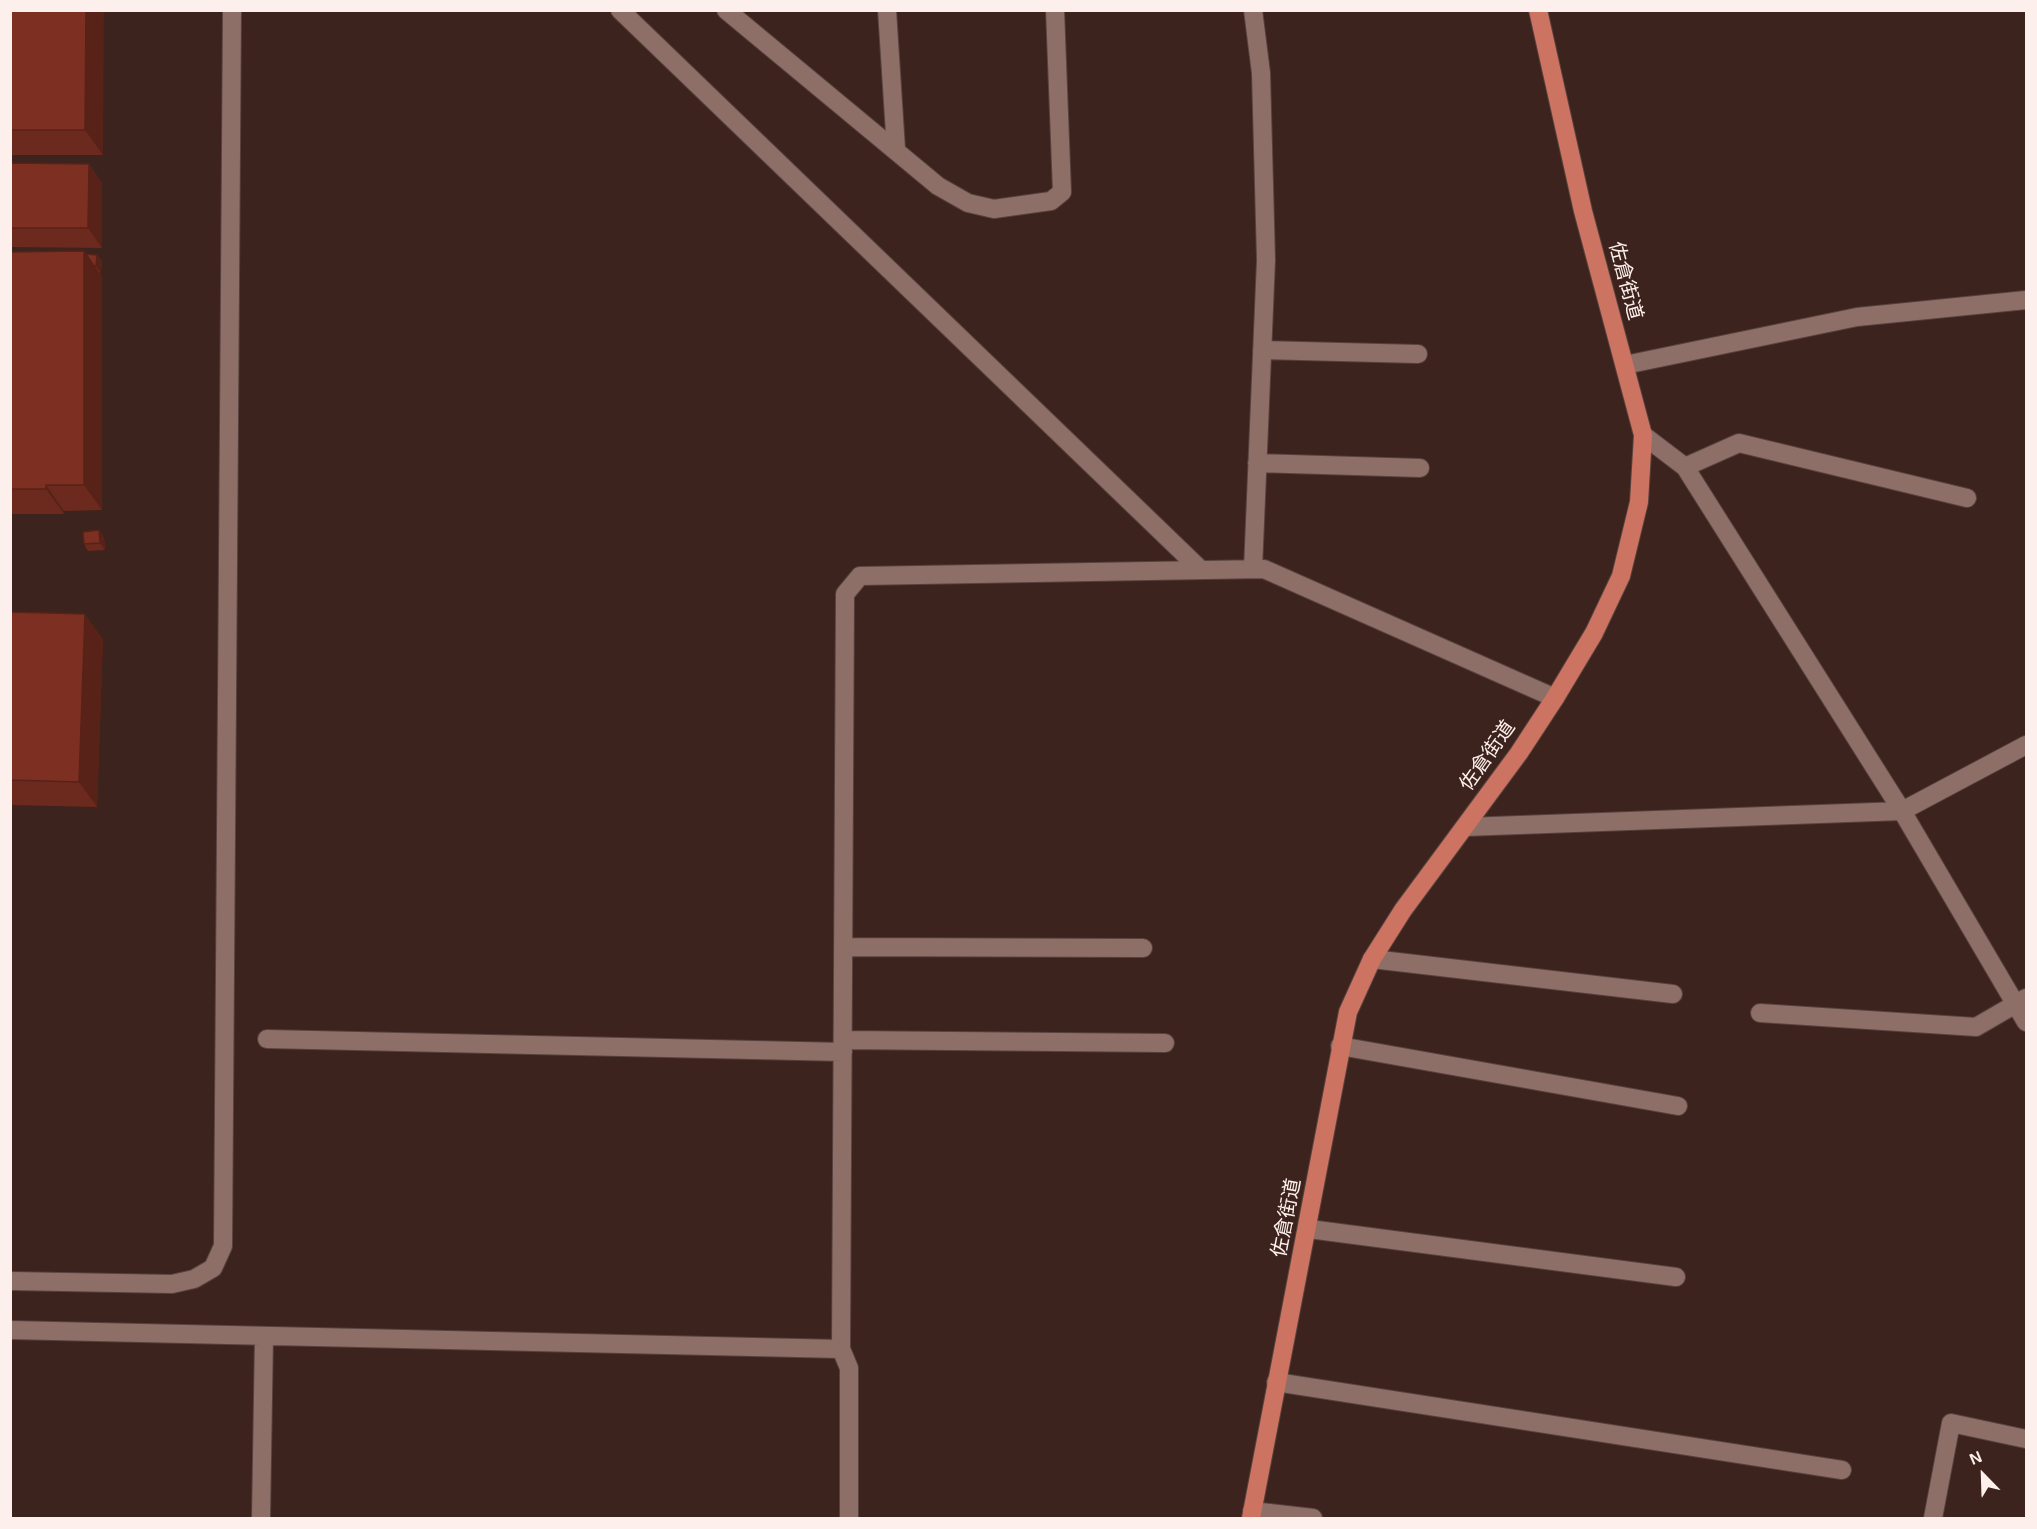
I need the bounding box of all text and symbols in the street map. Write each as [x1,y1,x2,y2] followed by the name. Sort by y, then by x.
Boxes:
[1603,239,1647,323] street label: 佐倉街道
[1455,716,1521,796] street label: 佐倉街道
[1268,1176,1306,1260] street label: 佐倉街道
[1953,1445,2013,1505] north arrow
[1967,1448,1984,1468] text: N

